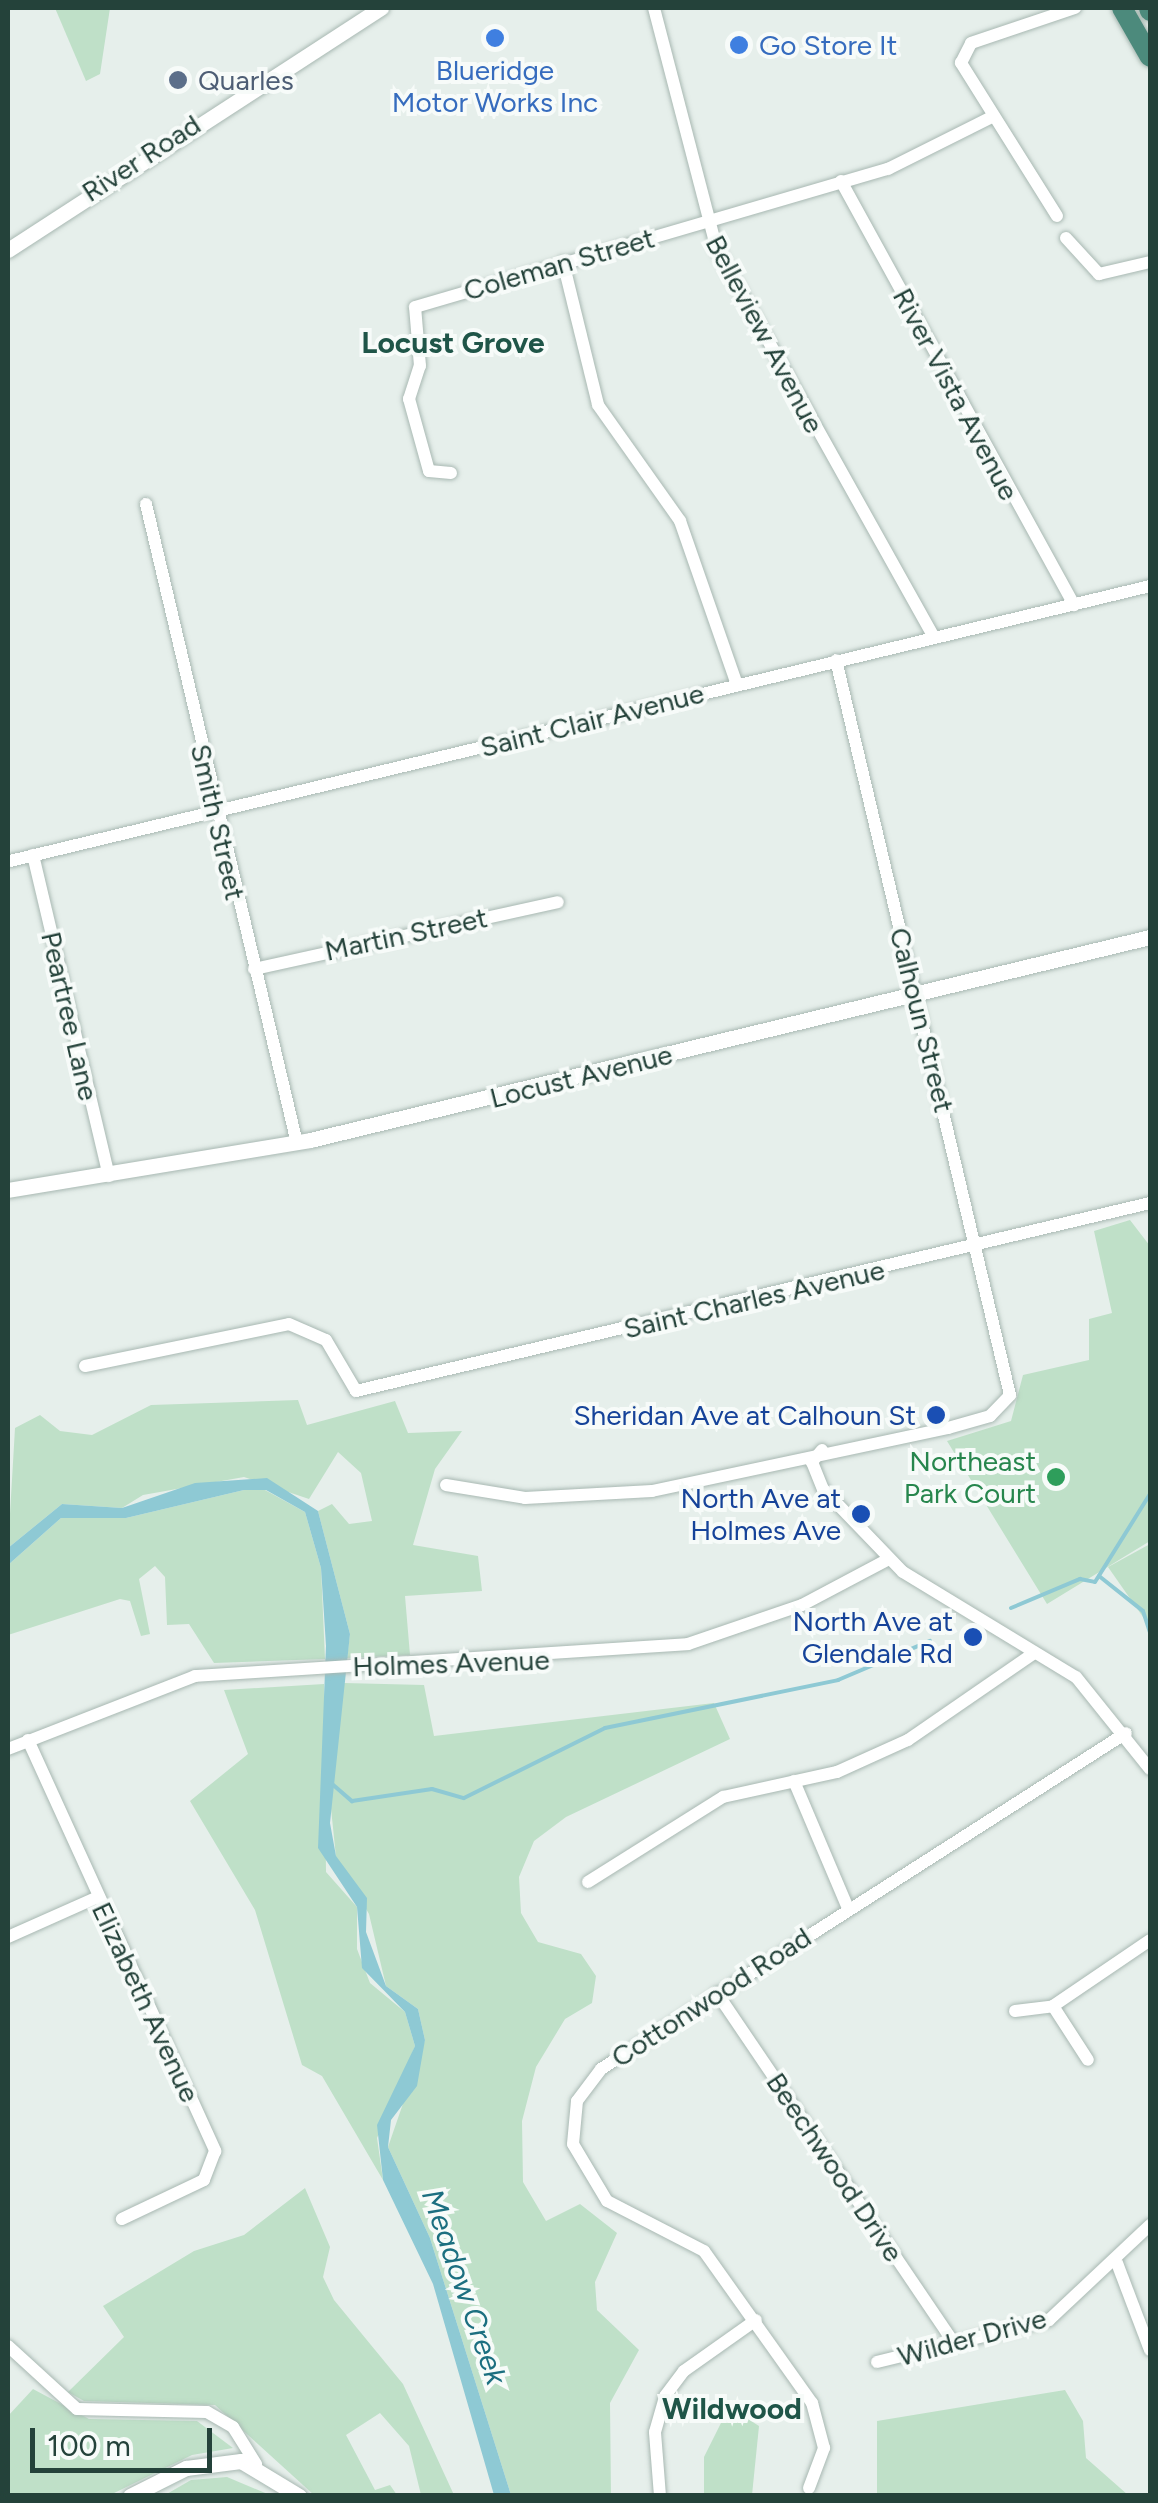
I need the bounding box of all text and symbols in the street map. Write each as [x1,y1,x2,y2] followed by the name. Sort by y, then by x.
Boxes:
[484,27,506,49] marker: Blueridge Motor Works Inc
[759,28,897,62] place label: Go Store It
[728,34,750,56] marker: Go Store It
[392,53,598,119] place label: Blueridge Motor Works Inc
[198,63,294,97] place label: Quarles
[167,69,189,91] marker: Quarles
[75,107,207,209] street label: River Road
[460,221,658,307] street label: Coleman Street
[699,229,831,439] street label: Belleview Avenue
[886,282,1026,506] street label: River Vista Avenue
[361,325,545,361] district label: Locust Grove
[477,676,707,764] street label: Saint Clair Avenue
[184,741,252,903] street label: Smith Street
[322,900,490,968] street label: Martin Street
[883,924,961,1116] street label: Calhoun Street
[34,928,106,1104] street label: Peartree Lane
[486,1037,676,1115] street label: Locust Avenue
[620,1253,888,1345] street label: Saint Charles Avenue
[573,1398,916,1432] place label: Sheridan Ave at Calhoun St
[925,1404,947,1426] marker: Sheridan Ave at Calhoun St
[904,1444,1036,1510] place label: Northeast Park Court
[1045,1466,1067,1488] marker: Northeast Park Court
[681,1481,841,1547] place label: North Ave at Holmes Ave
[850,1503,872,1525] marker: North Ave at Holmes Ave
[793,1604,953,1670] place label: North Ave at Glendale Rd
[962,1626,984,1648] marker: North Ave at Glendale Rd
[352,1643,550,1683] street label: Holmes Avenue
[85,1897,207,2107] street label: Elizabeth Avenue
[605,1920,817,2074] street label: Cottonwood Road
[759,2066,911,2268] street label: Beechwood Drive
[414,2185,514,2389] water label: Meadow Creek
[894,2301,1050,2373] street label: Wilder Drive
[662,2391,802,2427] district label: Wildwood
[35,2408,218,2470] scale bar
[47,2427,131,2464] text: 100 m

